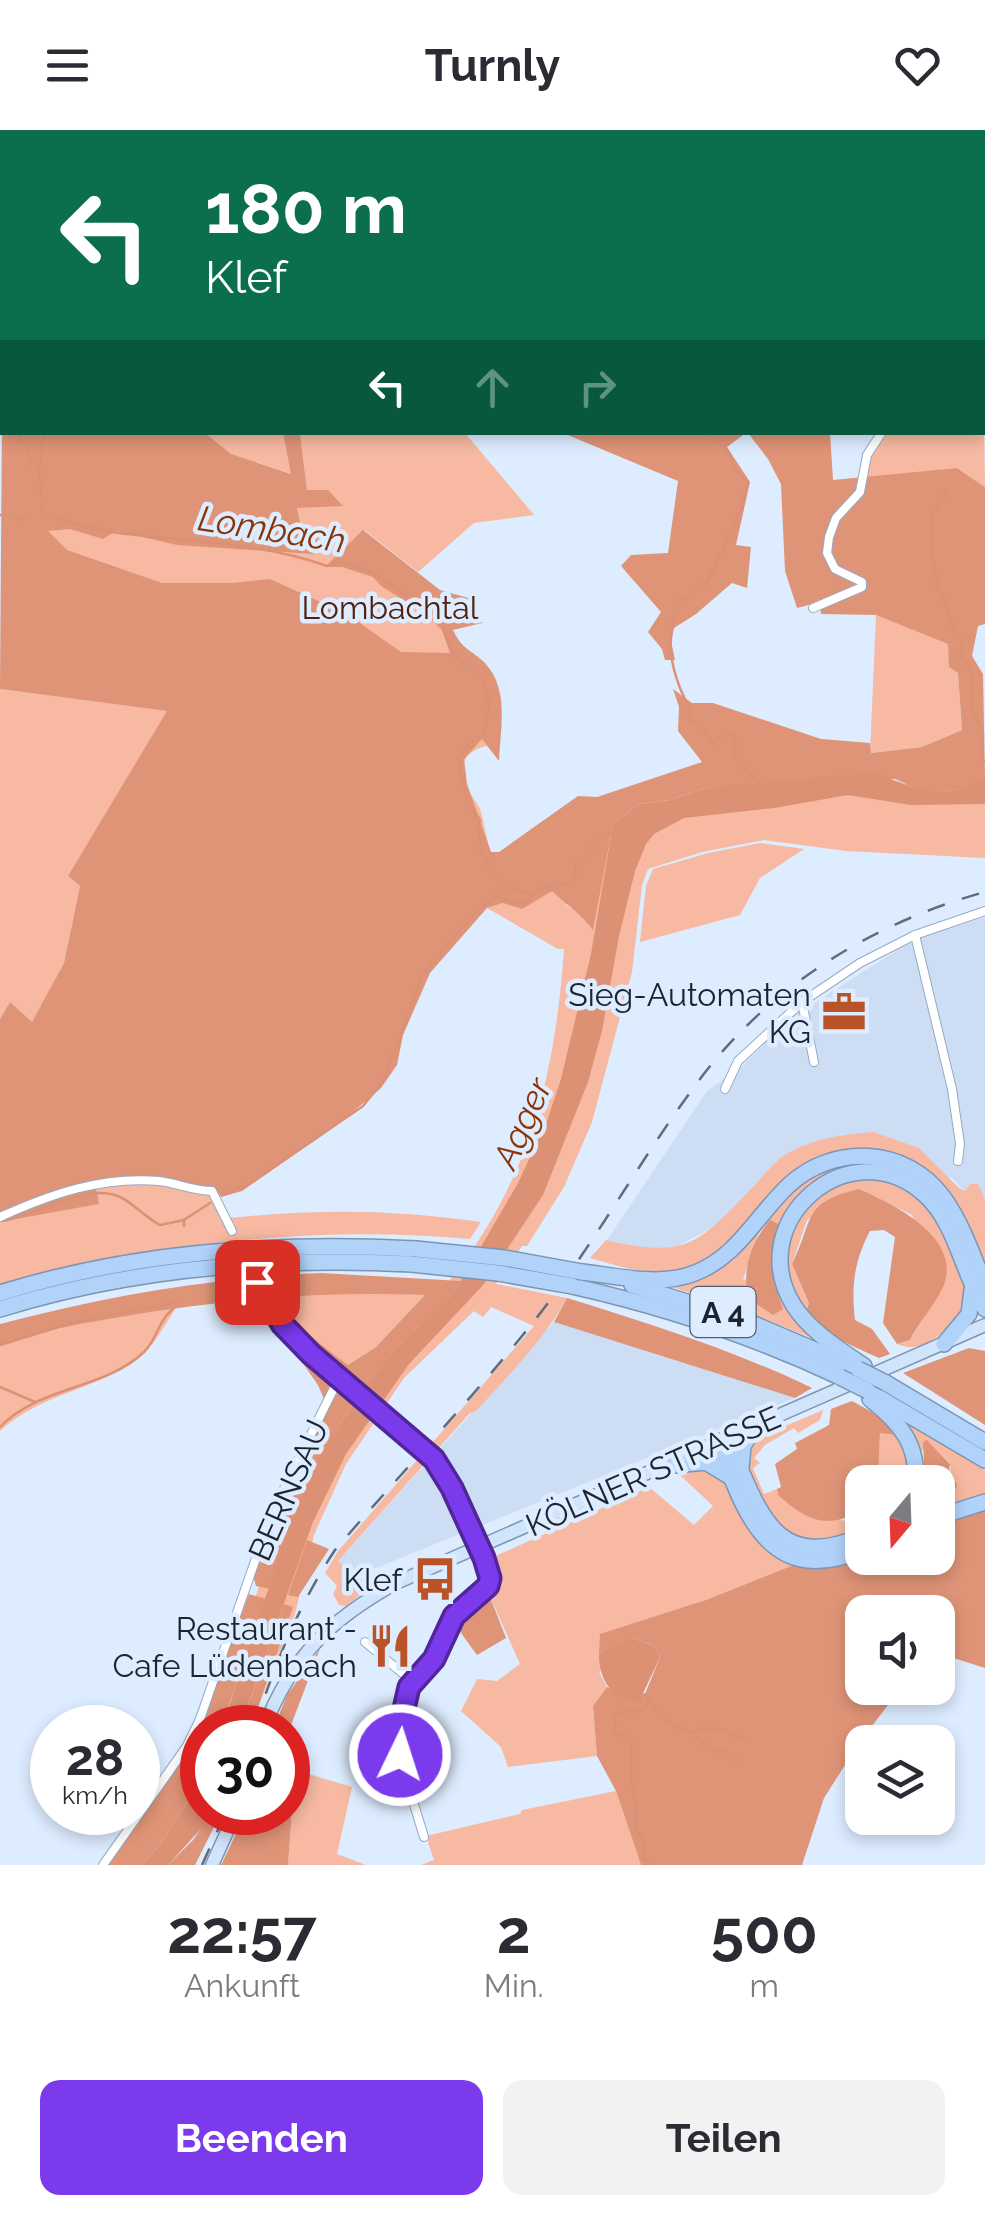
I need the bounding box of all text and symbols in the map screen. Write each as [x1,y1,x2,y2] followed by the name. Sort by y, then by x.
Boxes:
[40,38,95,93] icon: menu
[890,38,945,93] icon: heart
[425,39,560,92] text: Turnly
[205,167,407,249] text: 180 m
[40,170,170,300] icon: left
[205,251,287,304] text: Klef
[360,360,415,415] icon: left
[465,360,520,415] icon: ahead
[570,360,625,415] icon: right
[195,497,349,561] water label: Lombach
[302,589,479,626] park label: Lombachtal
[568,976,811,1050] place label: Sieg-Automaten KG
[820,988,868,1036] office icon: Sieg-Automaten KG
[483,1071,560,1176] water label: Agger
[215,1240,300,1325] pin
[230,1255,285,1310] icon: arrive
[690,1287,756,1337] road number: A 4
[520,1398,786,1544] street label: KÖLNER STRASSE
[241,1414,335,1566] street label: BERNSAU
[845,1465,955,1575] north arrow
[845,1465,955,1835] map controls
[411,1555,459,1603] bus stop icon: Klef
[344,1561,403,1598] place label: Klef
[845,1595,955,1705] button: sound
[112,1610,357,1684] place label: Restaurant - Cafe Lüdenbach
[366,1622,414,1670] restaurant icon: Restaurant - Cafe Lüdenbach
[348,1703,452,1807] position arrow
[180,1705,310,1835] speed limit sign: 30
[845,1725,955,1835] button: layers
[66,1728,124,1787] text: 28
[62,1780,128,1810] text: km/h
[167,1897,317,1967] text: 22:57
[497,1897,531,1967] text: 2
[711,1897,818,1967] text: 500
[184,1967,300,2004] text: Ankunft
[484,1967,544,2004] text: Min.
[750,1967,779,2004] text: m
[40,2080,483,2195] button: Beenden
[503,2080,945,2195] button: Teilen

